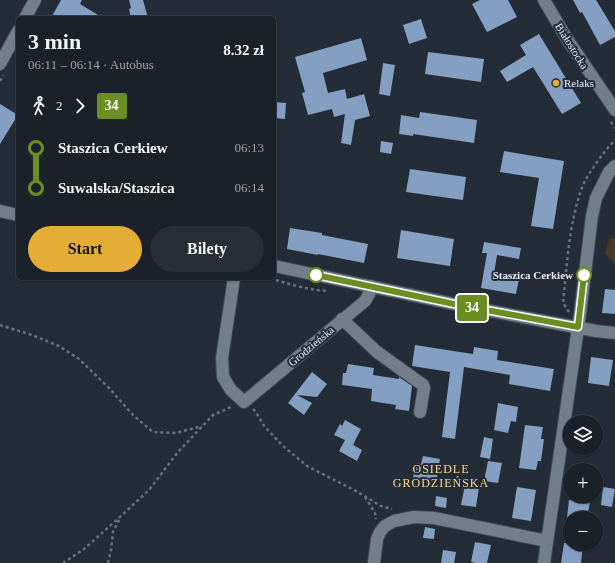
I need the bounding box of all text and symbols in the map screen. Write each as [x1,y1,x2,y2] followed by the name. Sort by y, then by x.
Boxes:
[553,21,591,71] street label: Białostocka
[28,29,81,54] text: 3 min
[223,42,264,58] text: 8.32 zł
[28,57,154,72] text: 06:11 – 06:14 · Autobus
[564,77,594,89] place label: Relaks
[551,78,561,88] marker: Relaks
[28,95,50,117] icon: walk
[69,95,91,117] icon: forward
[56,98,63,113] text: 2
[105,98,119,113] text: 34
[58,140,168,156] text: Staszica Cerkiew
[234,140,264,155] text: 06:13
[58,180,175,196] text: Suwalska/Staszica
[234,180,264,195] text: 06:14
[28,226,142,272] button: Start
[150,226,264,272] button: Bilety
[308,267,324,283] unlabelled marker
[576,267,592,283] marker: Staszica Cerkiew
[493,269,573,281] place label: Staszica Cerkiew
[454,295,490,321] line badge: 34
[465,300,479,315] text: 34
[286,323,336,368] street label: Grodzieńska
[563,415,603,551] map controls
[563,415,603,455] button: layers
[393,462,489,490] district label: OSIEDLE GRODZIEŃSKA
[563,463,603,503] button: +
[563,511,603,551] button: −

